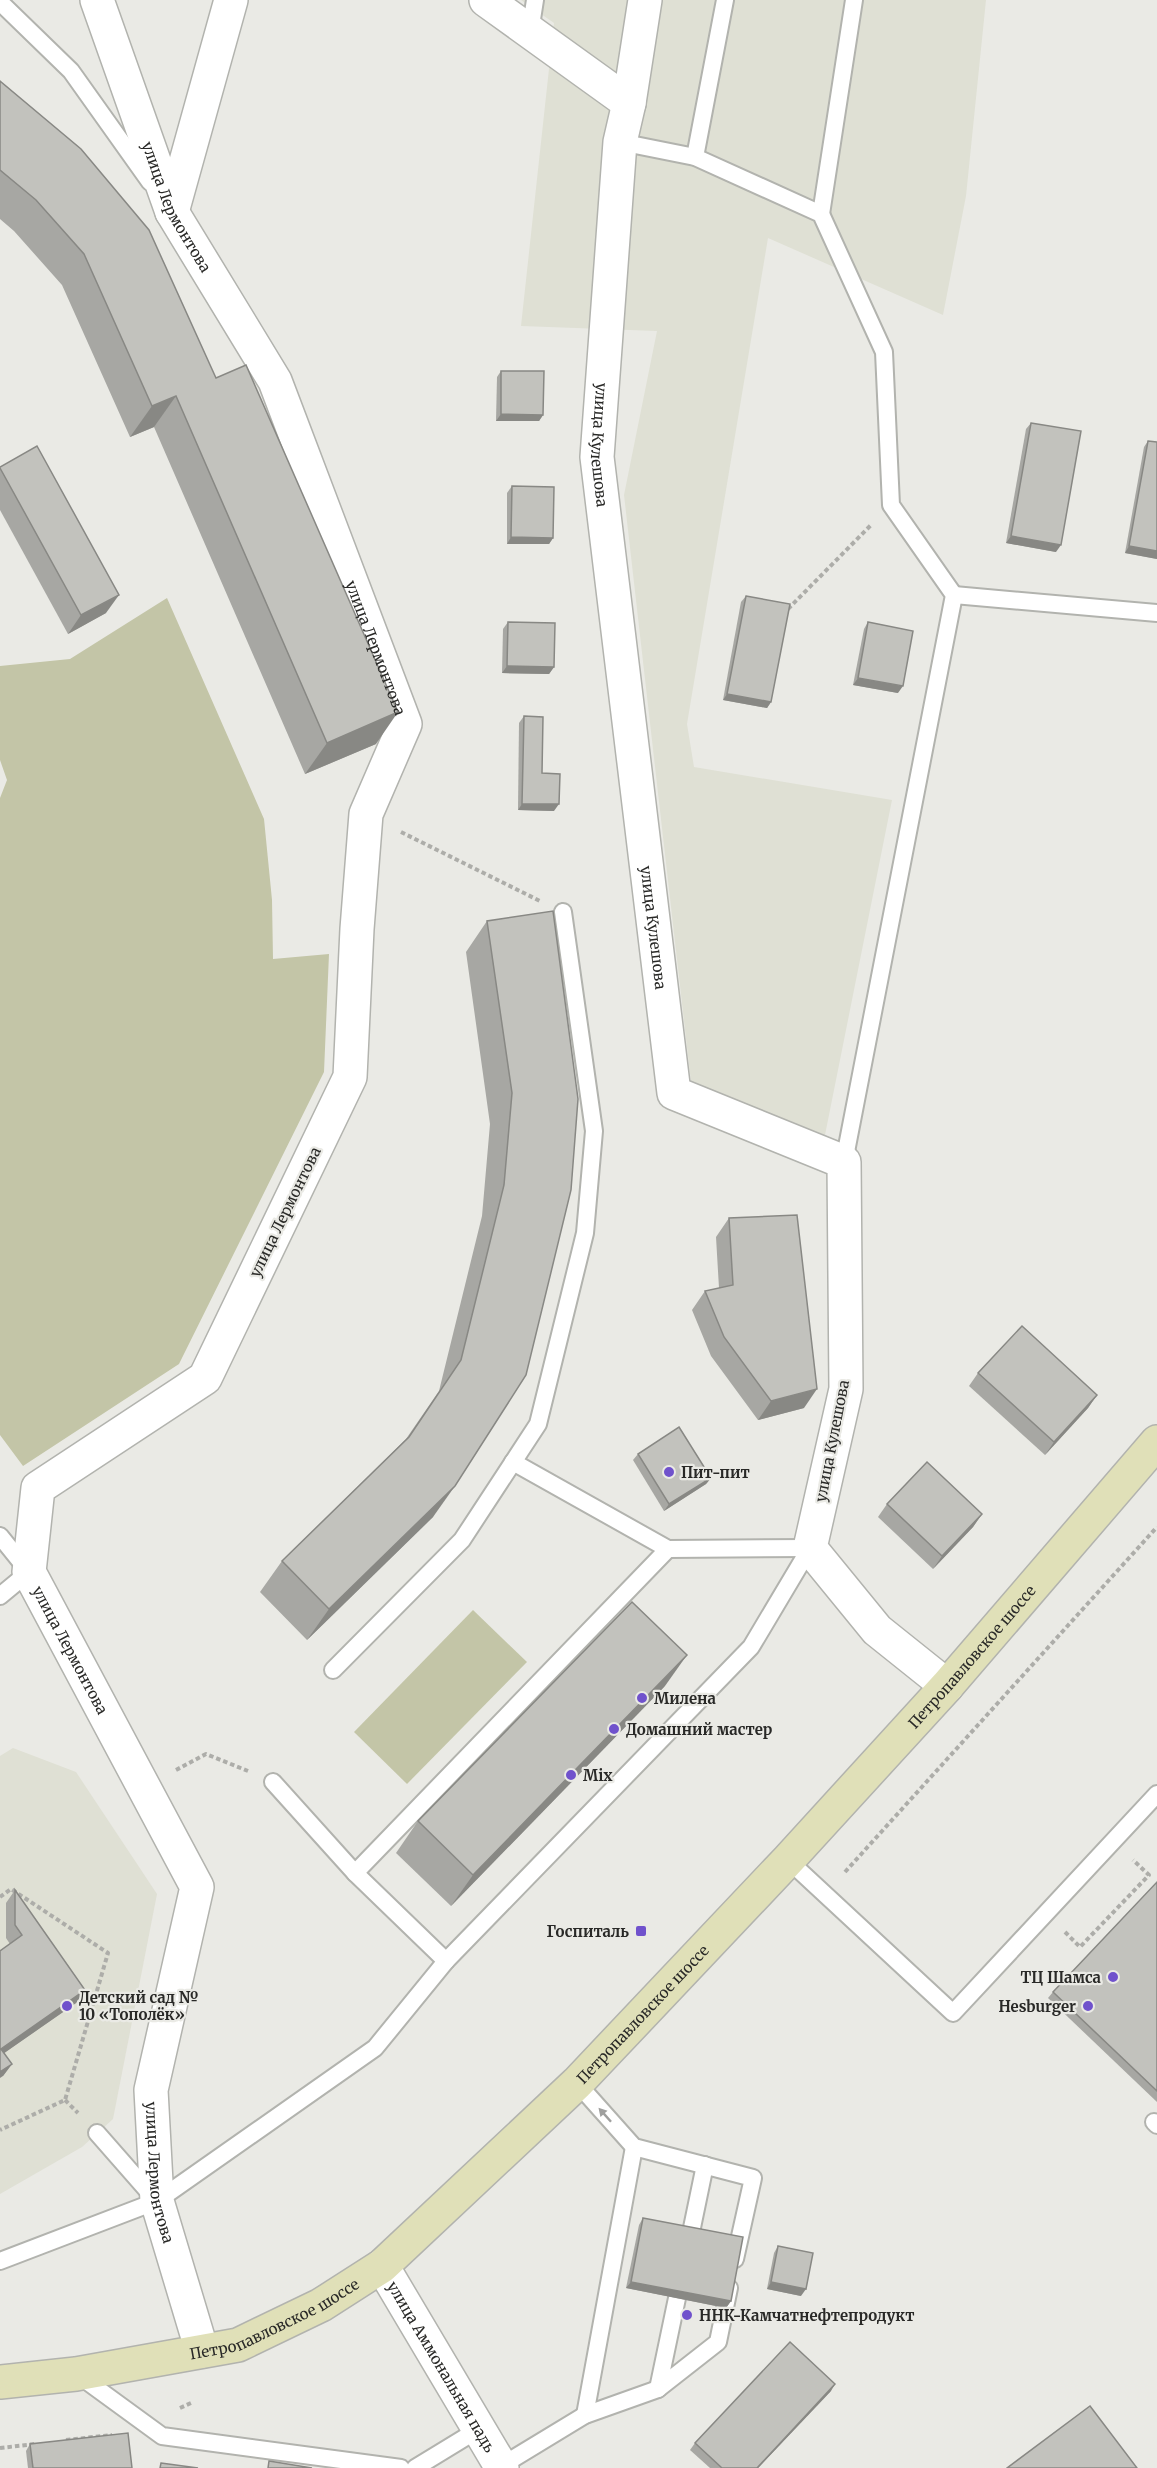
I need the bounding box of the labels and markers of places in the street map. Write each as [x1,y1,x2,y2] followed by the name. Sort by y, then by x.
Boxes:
[681,1463,750,1482] place label: Пит-пит
[662,1465,676,1479] marker: Пит-пит
[654,1689,716,1708] place label: Милена
[635,1691,649,1705] marker: Милена
[626,1720,773,1739] place label: Домашний мастер
[607,1722,621,1736] marker: Домашний мастер
[583,1766,613,1785] place label: Mix
[564,1768,578,1782] marker: Mix
[547,1922,629,1941] place label: Госпиталь
[634,1924,648,1938] marker: Госпиталь
[1021,1968,1102,1987] place label: ТЦ Шамса
[1106,1970,1120,1984] marker: ТЦ Шамса
[79,1988,199,2024] place label: Детский сад № 10 «Тополёк»
[998,1997,1076,2016] place label: Hesburger
[60,1999,74,2013] marker: Детский сад № 10 «Тополёк»
[1081,1999,1095,2013] marker: Hesburger
[699,2306,914,2325] place label: ННК-Камчатнефтепродукт
[680,2308,694,2322] marker: ННК-Камчатнефтепродукт

